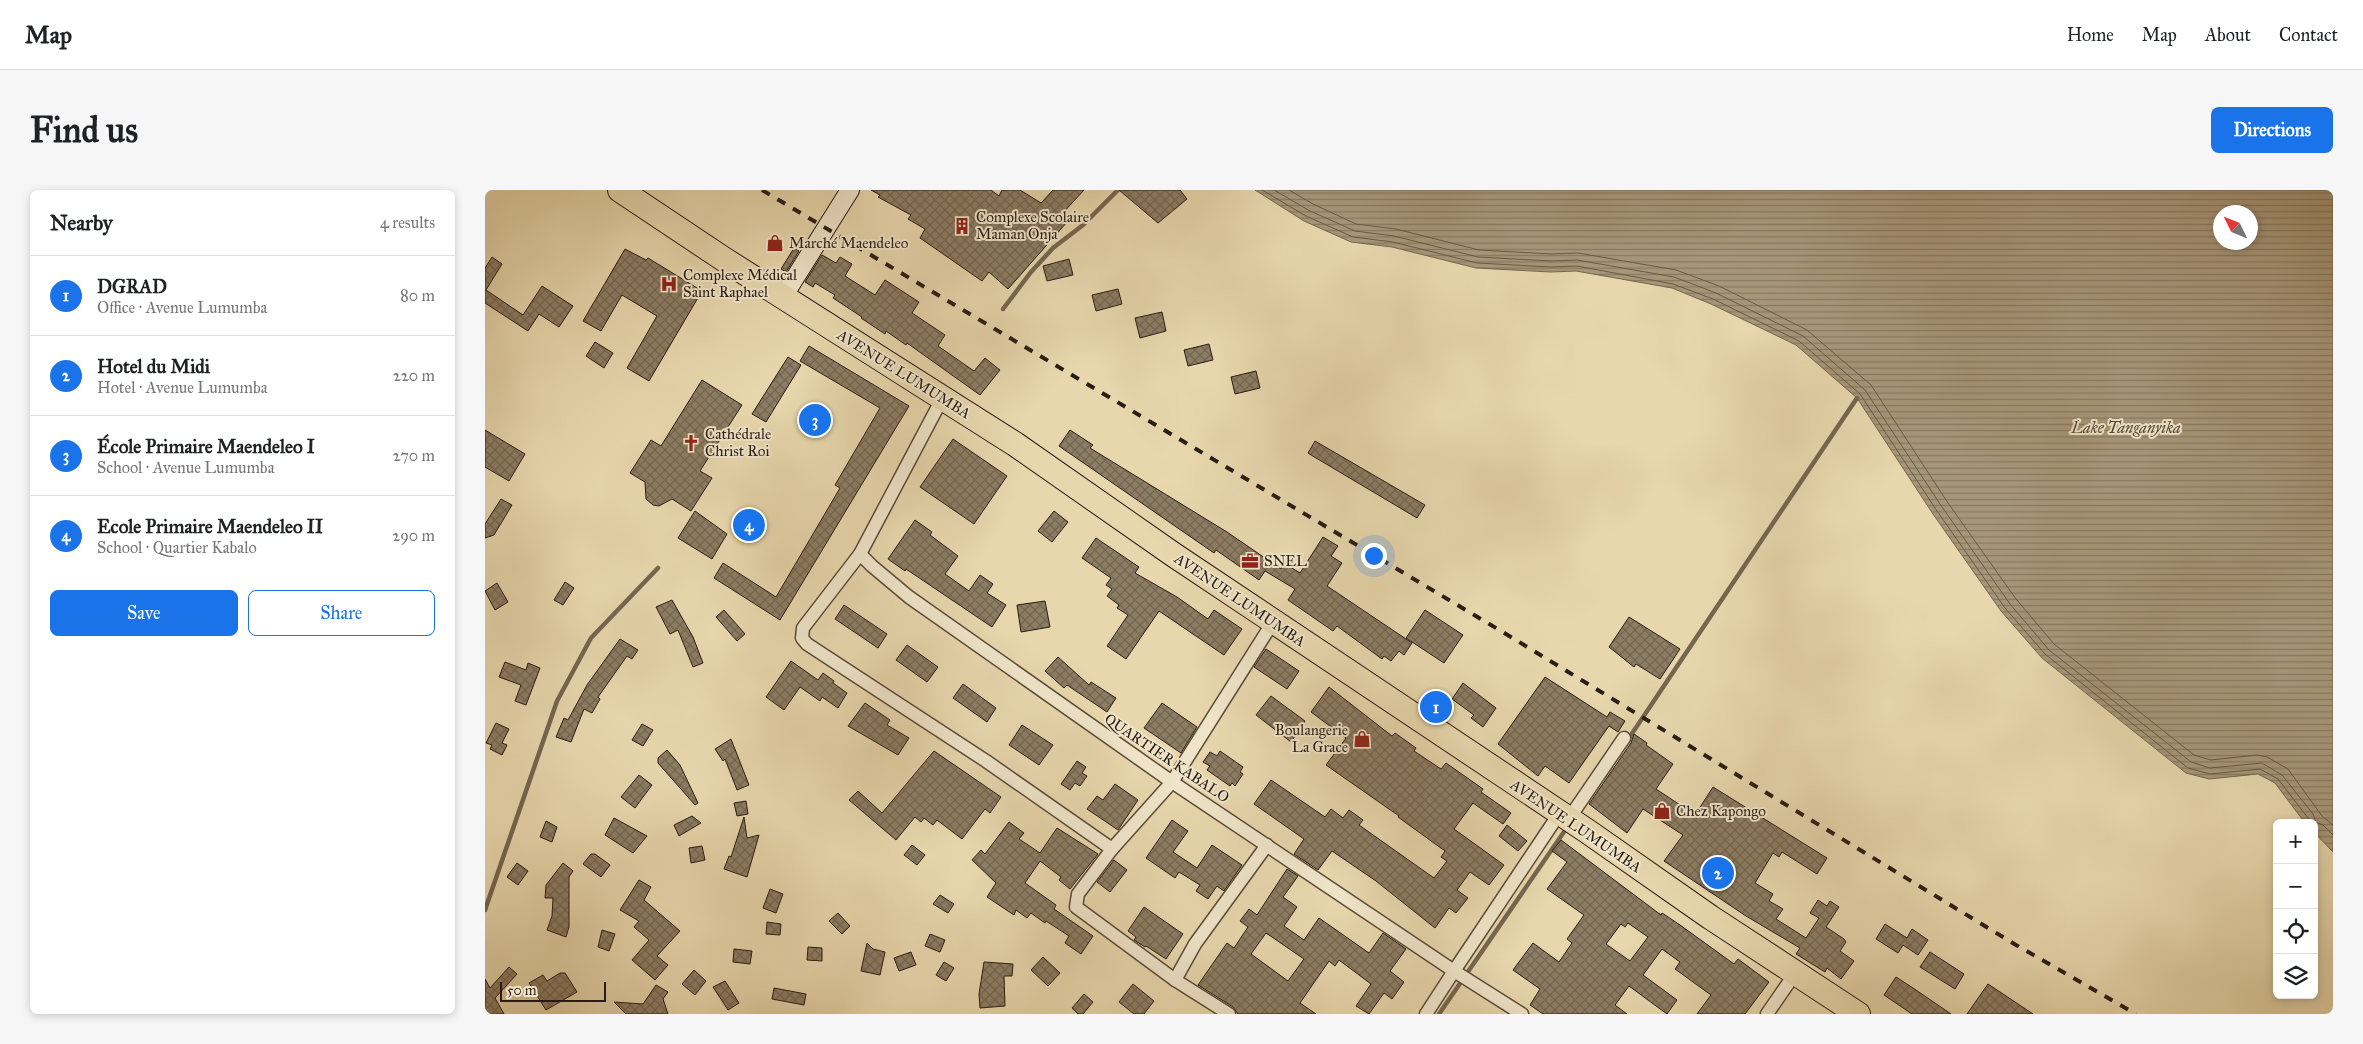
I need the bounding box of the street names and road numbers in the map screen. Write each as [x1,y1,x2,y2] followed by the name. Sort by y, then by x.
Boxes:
[833,325,974,422] street label: AVENUE LUMUMBA
[1170,549,1309,651] street label: AVENUE LUMUMBA
[1101,710,1233,806] street label: QUARTIER KABALO
[1506,775,1645,877] street label: AVENUE LUMUMBA

